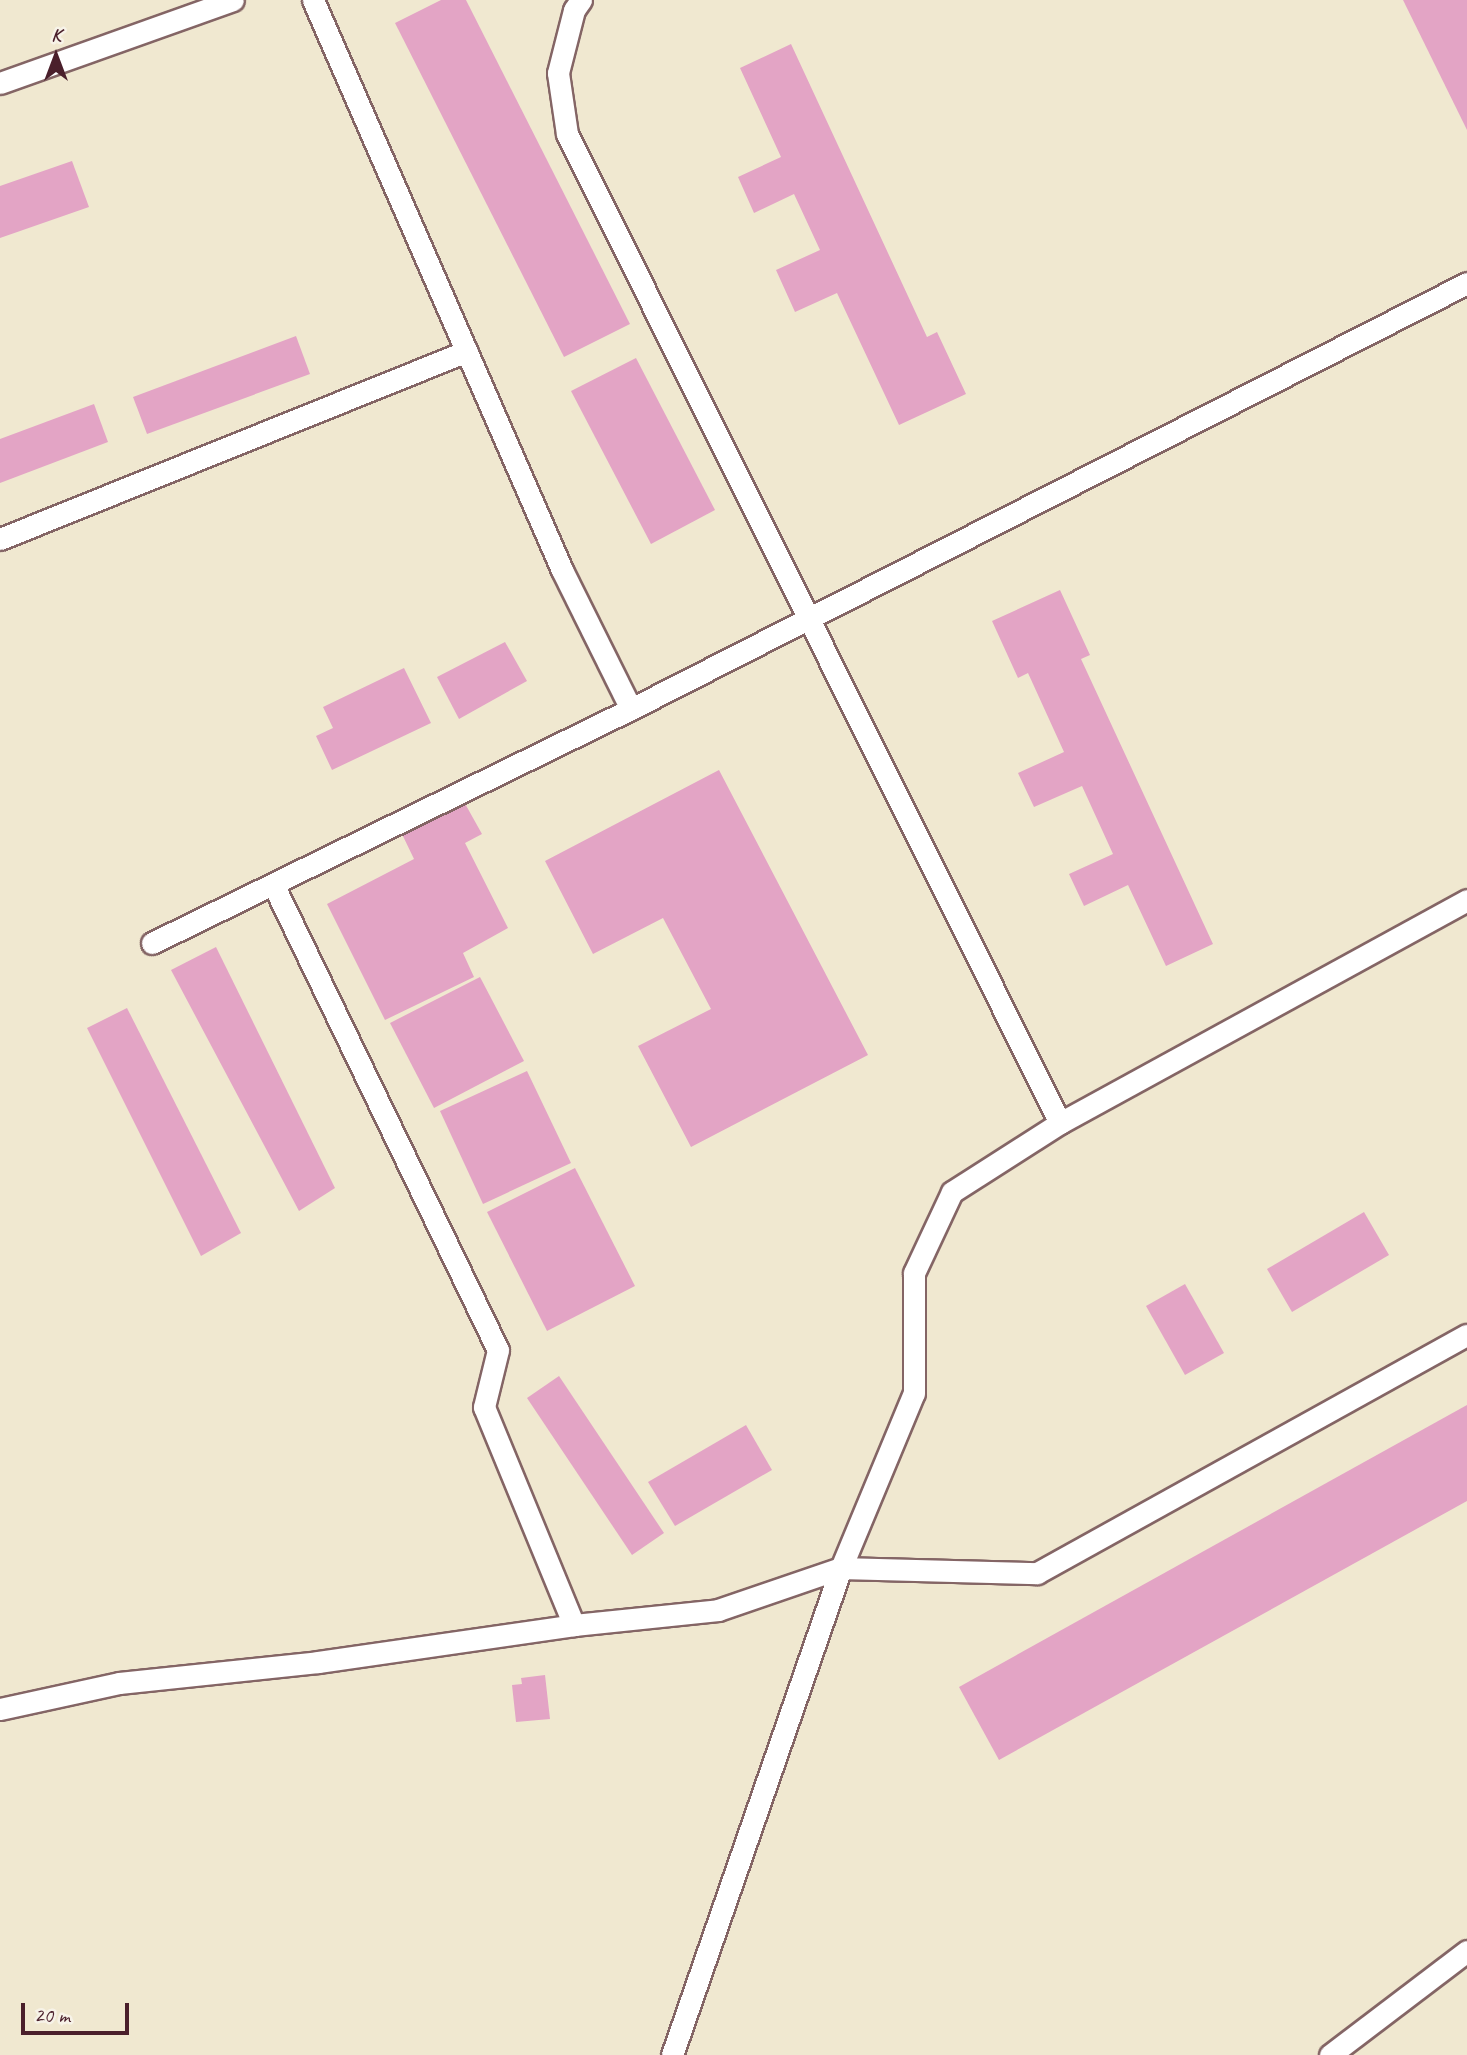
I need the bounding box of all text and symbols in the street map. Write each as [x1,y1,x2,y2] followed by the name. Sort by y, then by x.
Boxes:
[21,21,91,91] north arrow
[51,23,61,47] text: K
[24,1988,133,2032] scale bar
[34,2002,70,2028] text: 20 m

